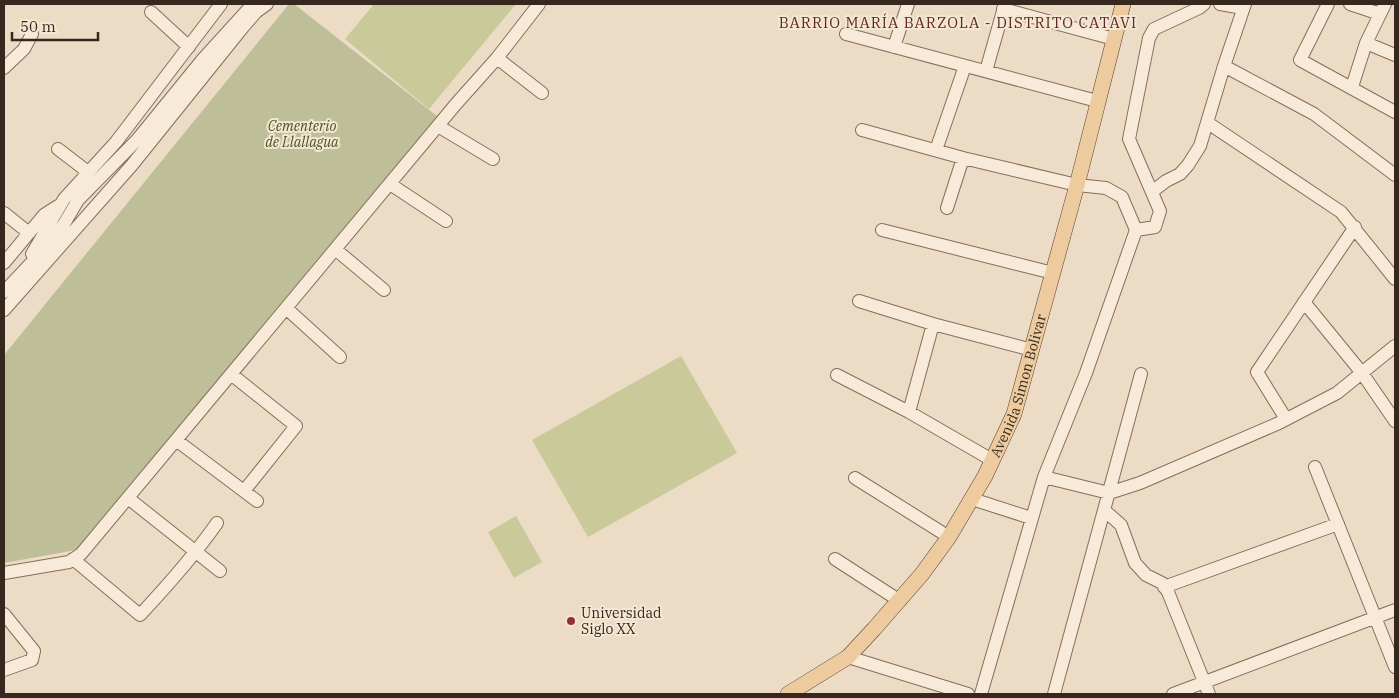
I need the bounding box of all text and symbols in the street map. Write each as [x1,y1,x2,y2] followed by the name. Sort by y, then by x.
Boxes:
[12,10,99,42] scale bar
[779,13,1137,32] district label: BARRIO MARÍA BARZOLA - DISTRITO CATAVI
[20,17,56,36] text: 50 m
[265,117,339,151] park label: Cementerio de Llallagua
[986,311,1050,460] street label: Avenida Simon Bolivar
[581,604,662,638] place label: Universidad Siglo XX
[565,615,577,627] marker: Universidad Siglo XX

